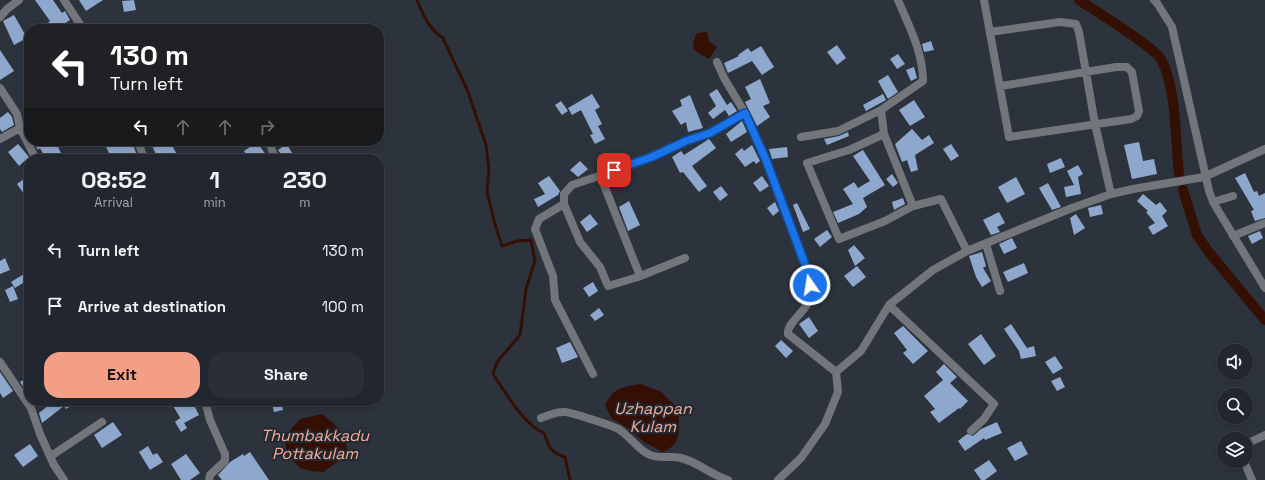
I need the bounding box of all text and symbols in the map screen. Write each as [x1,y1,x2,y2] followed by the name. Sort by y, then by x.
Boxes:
[110,37,189,73] text: 130 m
[44,40,96,92] icon: left
[110,72,183,95] text: Turn left
[130,116,152,138] icon: left
[172,116,194,138] icon: ahead
[214,116,236,138] icon: ahead
[256,116,278,138] icon: right
[597,153,631,187] pin
[603,159,625,181] icon: arrive
[81,164,146,195] text: 08:52
[209,164,220,195] text: 1
[283,164,327,195] text: 230
[94,194,133,211] text: Arrival
[203,194,226,211] text: min
[299,194,310,211] text: m
[44,239,66,261] icon: left
[78,241,140,260] text: Turn left
[322,241,364,260] text: 130 m
[789,264,831,306] position arrow
[44,295,66,317] icon: arrive
[78,297,226,316] text: Arrive at destination
[322,297,364,316] text: 100 m
[1217,344,1253,468] map controls
[1217,344,1253,380] button: sound
[44,352,200,398] button: Exit
[208,352,364,398] button: Share
[1217,388,1253,424] button: search
[614,398,693,437] water label: Uzhappan Kulam
[261,425,370,464] water label: Thumbakkadu Pottakulam
[1217,432,1253,468] button: layers

